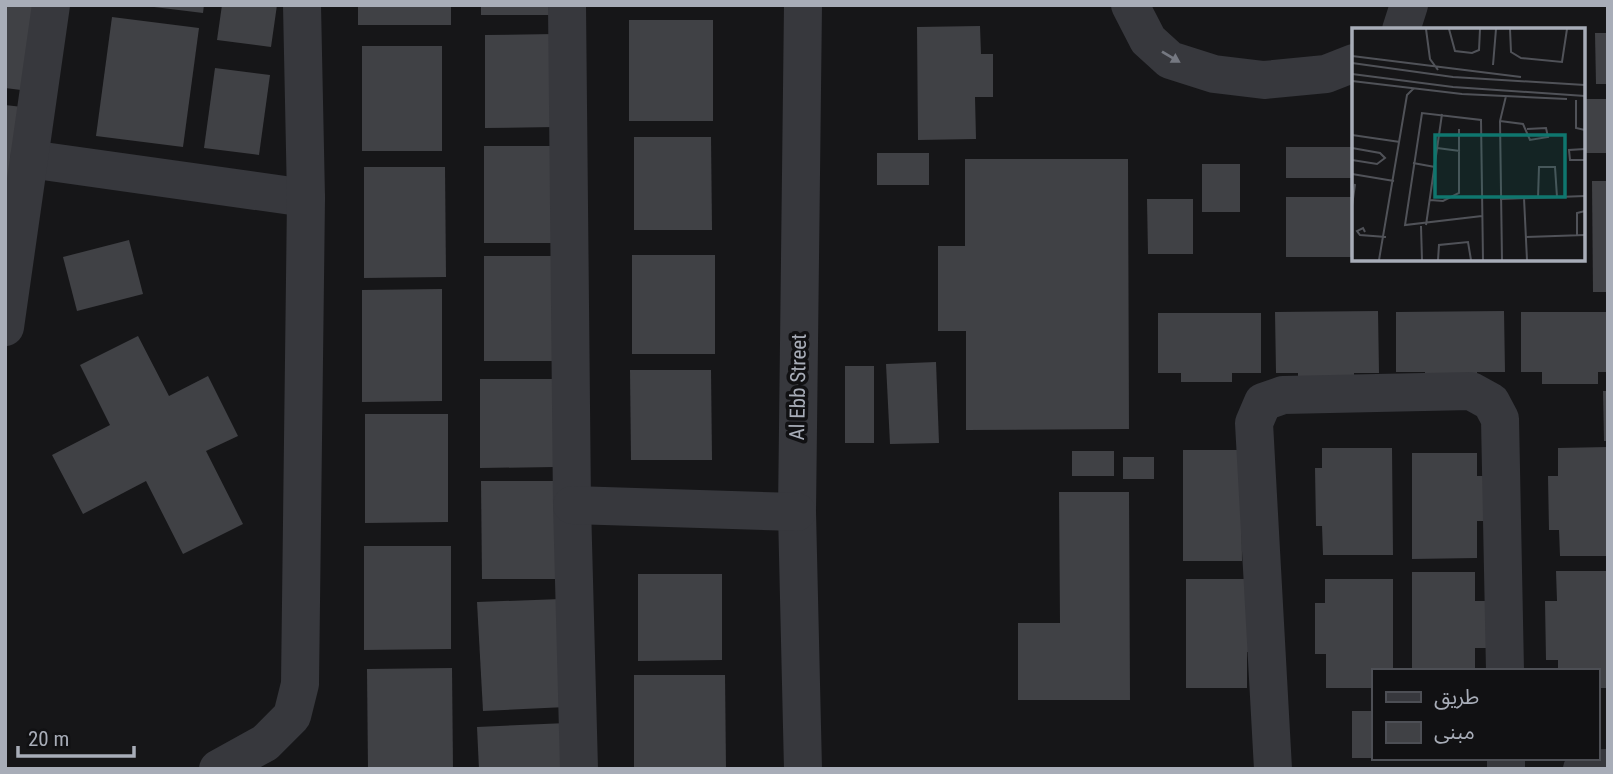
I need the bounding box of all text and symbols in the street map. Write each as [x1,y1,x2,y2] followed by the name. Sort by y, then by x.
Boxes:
[1352,28,1585,261] inset map
[1161,51,1180,63] one-way arrow
[785,333,811,441] street label: Al Ebb Street
[1372,669,1599,760] legend
[1434,685,1479,710] text: طريق
[18,714,133,758] scale bar
[1434,720,1475,744] text: مبنى
[28,727,69,751] text: 20 m

